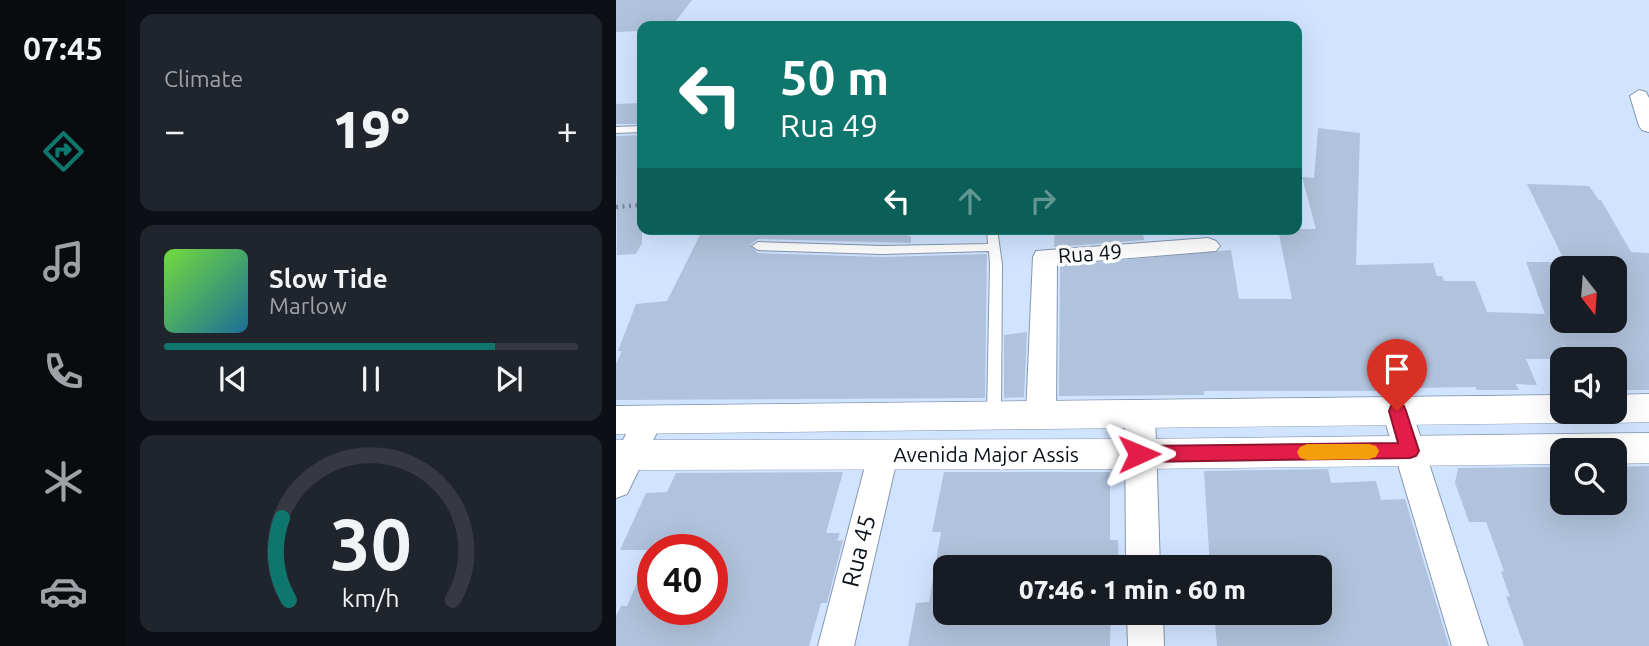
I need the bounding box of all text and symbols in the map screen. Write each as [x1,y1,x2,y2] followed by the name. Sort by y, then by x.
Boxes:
[23,30,103,66] text: 07:45
[665,49,756,140] icon: left
[780,49,889,104] text: 50 m
[164,66,243,91] text: Climate
[332,100,410,158] text: 19°
[780,107,878,143] text: Rua 49
[164,109,185,151] text: −
[557,109,578,151] text: +
[39,127,88,176] icon: directions
[878,182,916,220] icon: left
[951,182,989,220] icon: ahead
[1024,182,1062,220] icon: right
[39,237,88,286] icon: music
[1057,239,1123,267] street label: Rua 49
[1550,256,1628,332] north arrow
[1550,256,1627,515] map controls
[269,264,388,293] text: Slow Tide
[269,293,347,318] text: Marlow
[1367,339,1427,411] pin
[39,347,88,396] icon: phone
[1550,347,1627,424] button: sound
[1378,350,1416,388] icon: arrive
[214,360,252,398] icon: previous
[352,360,390,398] icon: pause
[490,360,528,398] icon: next
[1102,417,1176,491] position arrow
[1550,438,1627,515] button: search
[893,442,1079,466] street label: Avenida Major Assis
[39,457,88,506] icon: climate
[330,502,412,584] text: 30
[837,512,881,590] street label: Rua 45
[637,534,728,625] speed limit sign: 40
[39,567,88,616] icon: car
[1019,575,1246,604] text: 07:46 · 1 min · 60 m
[342,583,400,611] text: km/h

